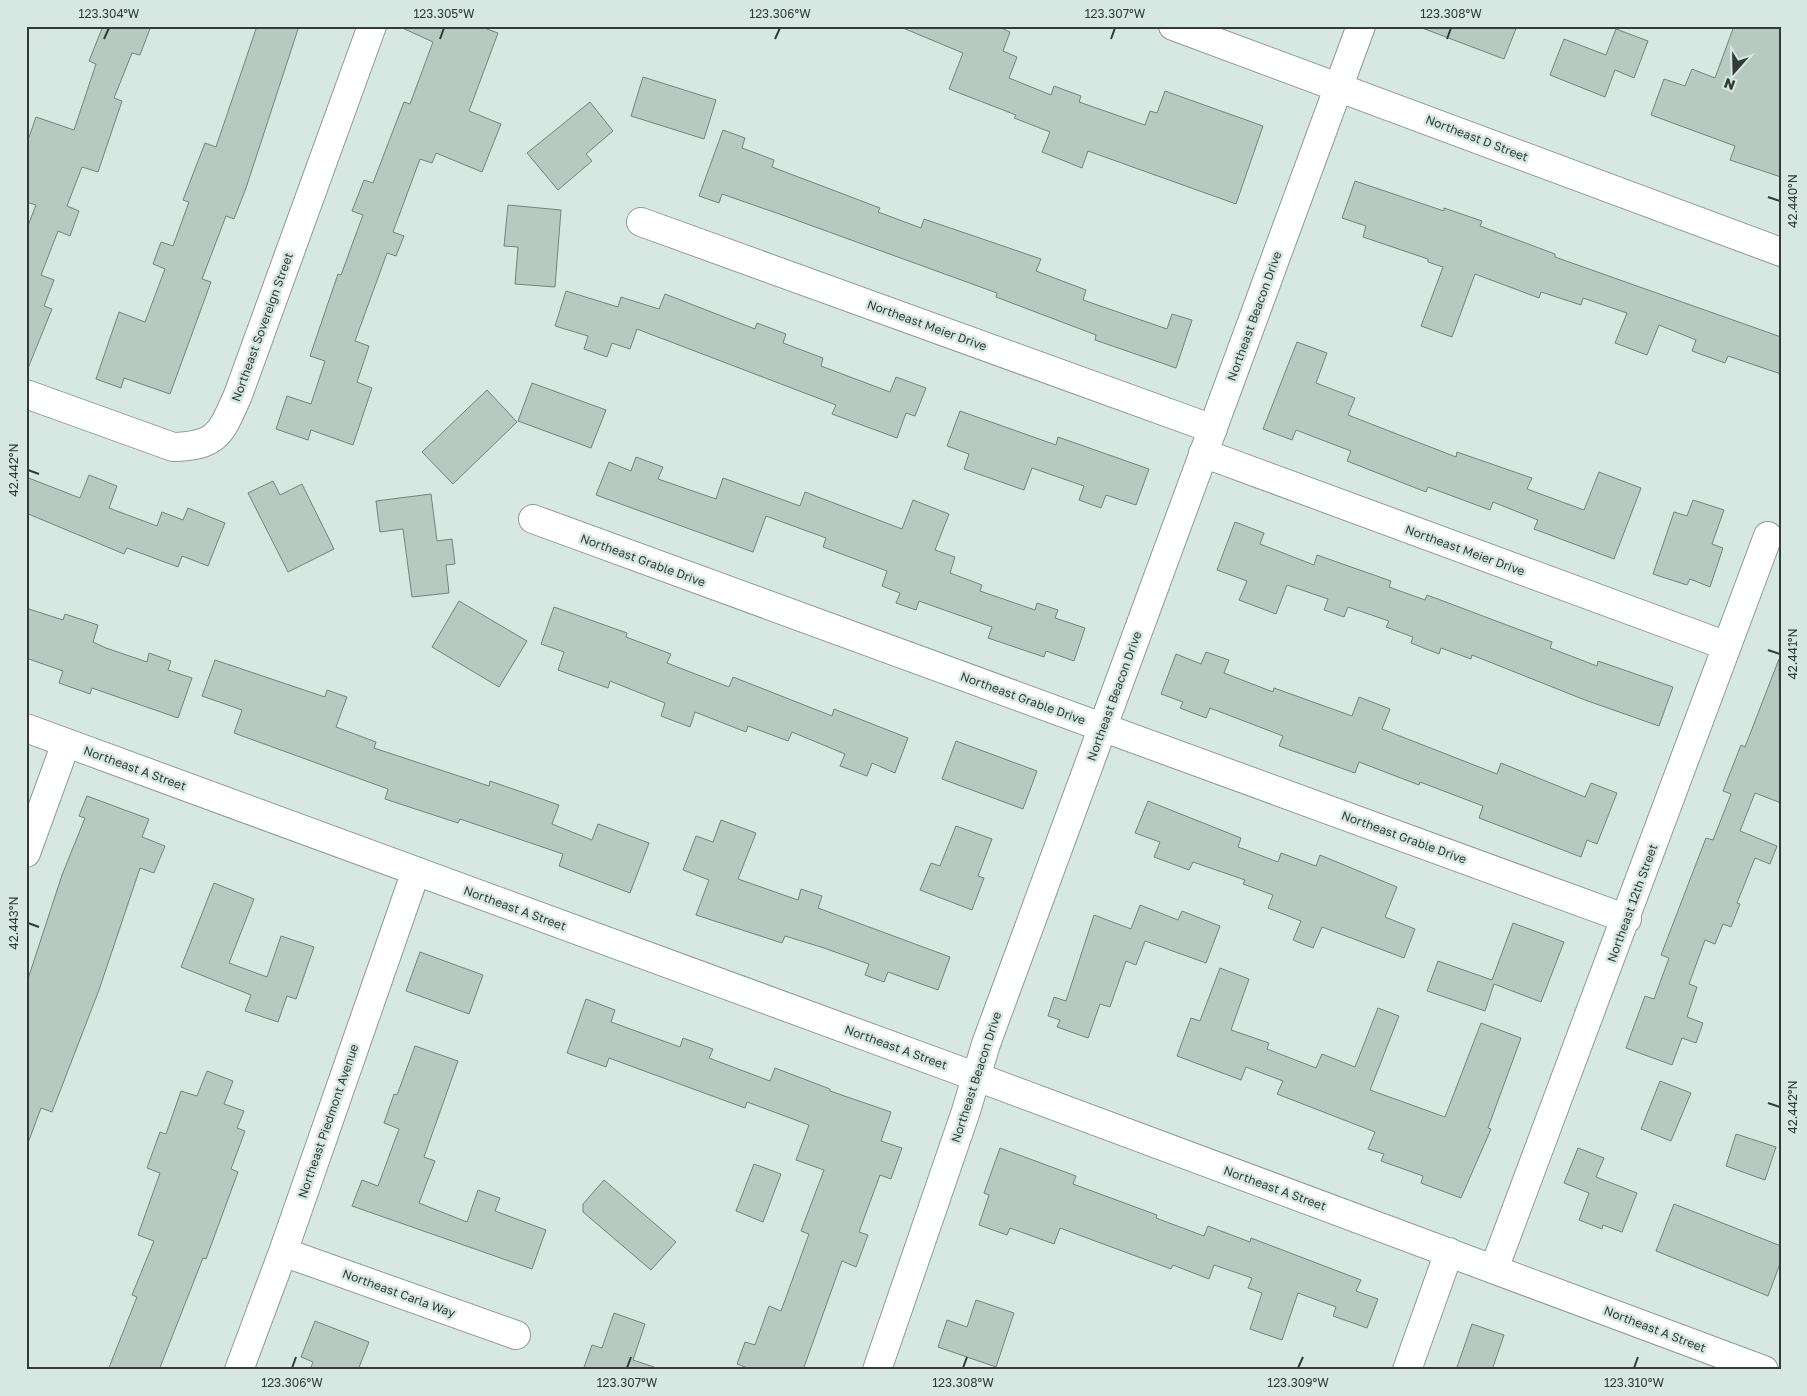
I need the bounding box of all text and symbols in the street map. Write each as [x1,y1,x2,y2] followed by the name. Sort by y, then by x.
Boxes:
[79,6,140,21] text: 123.304°W
[413,6,475,21] text: 123.305°W
[749,6,811,21] text: 123.306°W
[1085,6,1146,21] text: 123.307°W
[1420,6,1482,21] text: 123.308°W
[1710,48,1760,98] north arrow
[1721,75,1737,94] text: N
[1424,112,1530,164] street label: Northeast D Street
[1785,174,1800,228] text: 42.440°N
[1224,249,1284,383] street label: Northeast Beacon Drive
[228,250,296,404] street label: Northeast Sovereign Street
[865,296,989,354] street label: Northeast Meier Drive
[6,443,21,497] text: 42.442°N
[1403,521,1527,579] street label: Northeast Meier Drive
[578,530,708,590] street label: Northeast Grable Drive
[1785,628,1800,680] text: 42.441°N
[1084,629,1144,763] street label: Northeast Beacon Drive
[958,668,1088,728] street label: Northeast Grable Drive
[82,743,188,794] street label: Northeast A Street
[1339,807,1469,867] street label: Northeast Grable Drive
[1604,842,1660,964] street label: Northeast 12th Street
[462,883,568,934] street label: Northeast A Street
[6,896,21,950] text: 42.443°N
[948,1010,1004,1144] street label: Northeast Beacon Drive
[843,1022,949,1073] street label: Northeast A Street
[295,1042,361,1200] street label: Northeast Piedmont Avenue
[1785,1080,1800,1134] text: 42.442°N
[1222,1163,1328,1214] street label: Northeast A Street
[341,1266,458,1320] street label: Northeast Carla Way
[1602,1303,1708,1355] street label: Northeast A Street
[261,1375,323,1390] text: 123.306°W
[597,1375,658,1390] text: 123.307°W
[932,1375,994,1390] text: 123.308°W
[1267,1375,1329,1390] text: 123.309°W
[1604,1375,1664,1390] text: 123.310°W

